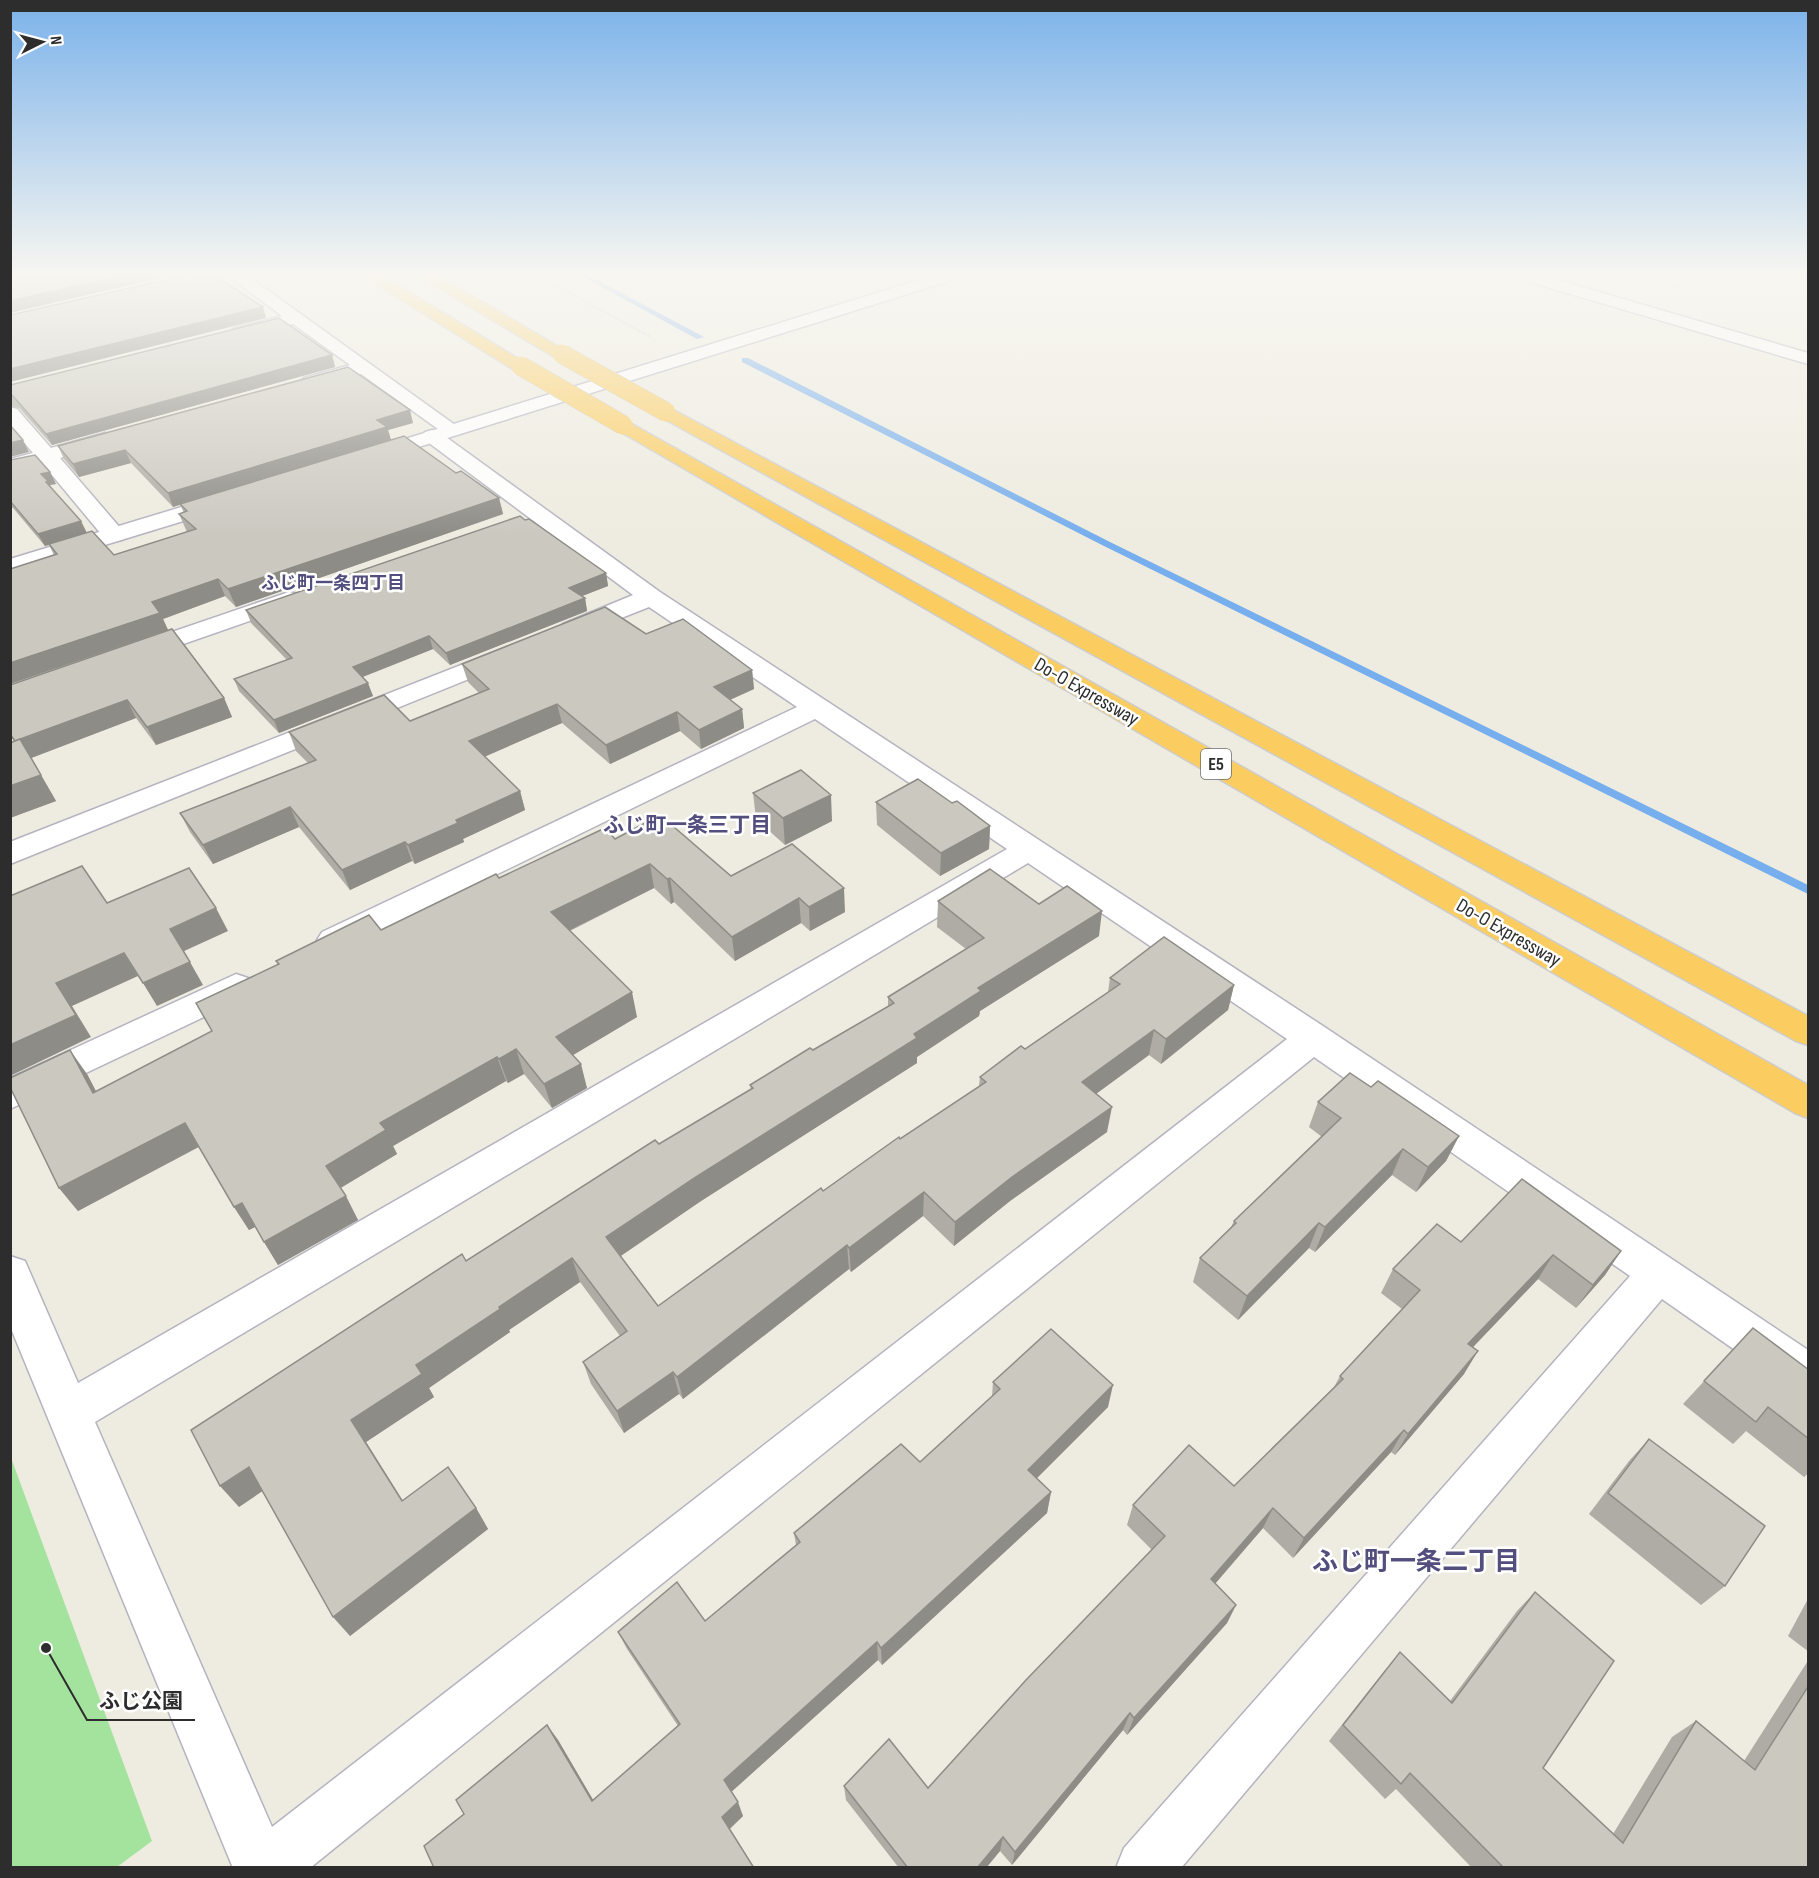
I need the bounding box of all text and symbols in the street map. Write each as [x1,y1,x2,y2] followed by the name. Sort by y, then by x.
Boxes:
[12,12,72,72] north arrow
[46,35,65,46] text: N
[261,573,405,594] district label: ふじ町一条四丁目
[1030,652,1143,732] street label: Do-O Expressway
[1201,749,1231,779] road number: E5
[603,813,771,838] district label: ふじ町一条三丁目
[1452,893,1565,973] street label: Do-O Expressway
[1312,1547,1520,1578] district label: ふじ町一条二丁目
[87,1681,195,1720] callout: ふじ公園
[99,1689,183,1714] text: ふじ公園

